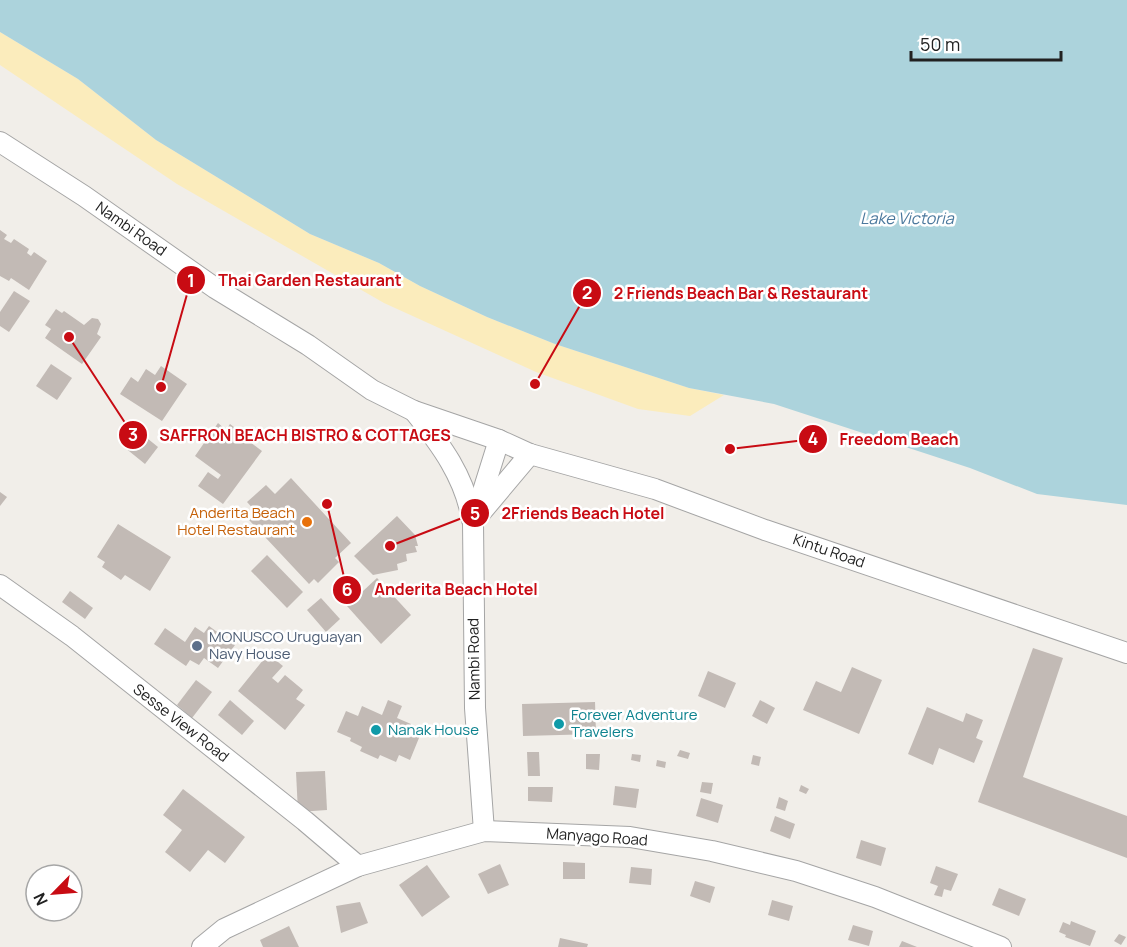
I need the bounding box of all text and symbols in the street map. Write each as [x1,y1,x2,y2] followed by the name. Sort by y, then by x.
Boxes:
[911,24,1061,62] scale bar
[920,32,960,56] text: 50 m
[92,196,171,261] street label: Nambi Road
[860,207,955,229] water label: Lake Victoria
[176,263,414,297] callout: Thai Garden Restaurant
[187,268,195,292] text: 1
[218,269,402,291] text: Thai Garden Restaurant
[572,276,880,310] callout: 2 Friends Beach Bar & Restaurant
[582,280,592,304] text: 2
[614,282,868,304] text: 2 Friends Beach Bar & Restaurant
[118,418,463,452] callout: SAFFRON BEACH BISTRO & COTTAGES
[128,422,138,446] text: 3
[798,422,971,456] callout: Freedom Beach
[159,424,451,446] text: SAFFRON BEACH BISTRO & COTTAGES
[808,426,819,450] text: 4
[839,428,959,450] text: Freedom Beach
[460,496,677,530] callout: 2Friends Beach Hotel
[470,501,480,525] text: 5
[177,502,295,540] place label: Anderita Beach Hotel Restaurant
[501,502,665,524] text: 2Friends Beach Hotel
[300,515,314,529] marker: Anderita Beach Hotel Restaurant
[790,528,868,573] street label: Kintu Road
[332,573,550,607] callout: Anderita Beach Hotel
[341,577,353,601] text: 6
[374,578,538,600] text: Anderita Beach Hotel
[462,618,485,700] street label: Nambi Road
[209,626,362,664] place label: MONUSCO Uruguayan Navy House
[190,639,204,653] marker: MONUSCO Uruguayan Navy House
[129,679,234,767] street label: Sesse View Road
[571,704,698,742] place label: Forever Adventure Travelers
[552,717,566,731] marker: Forever Adventure Travelers
[388,719,479,740] place label: Nanak House
[369,723,383,737] marker: Nanak House
[546,822,649,851] street label: Manyago Road
[24,863,84,923] north arrow
[28,889,53,909] text: N

